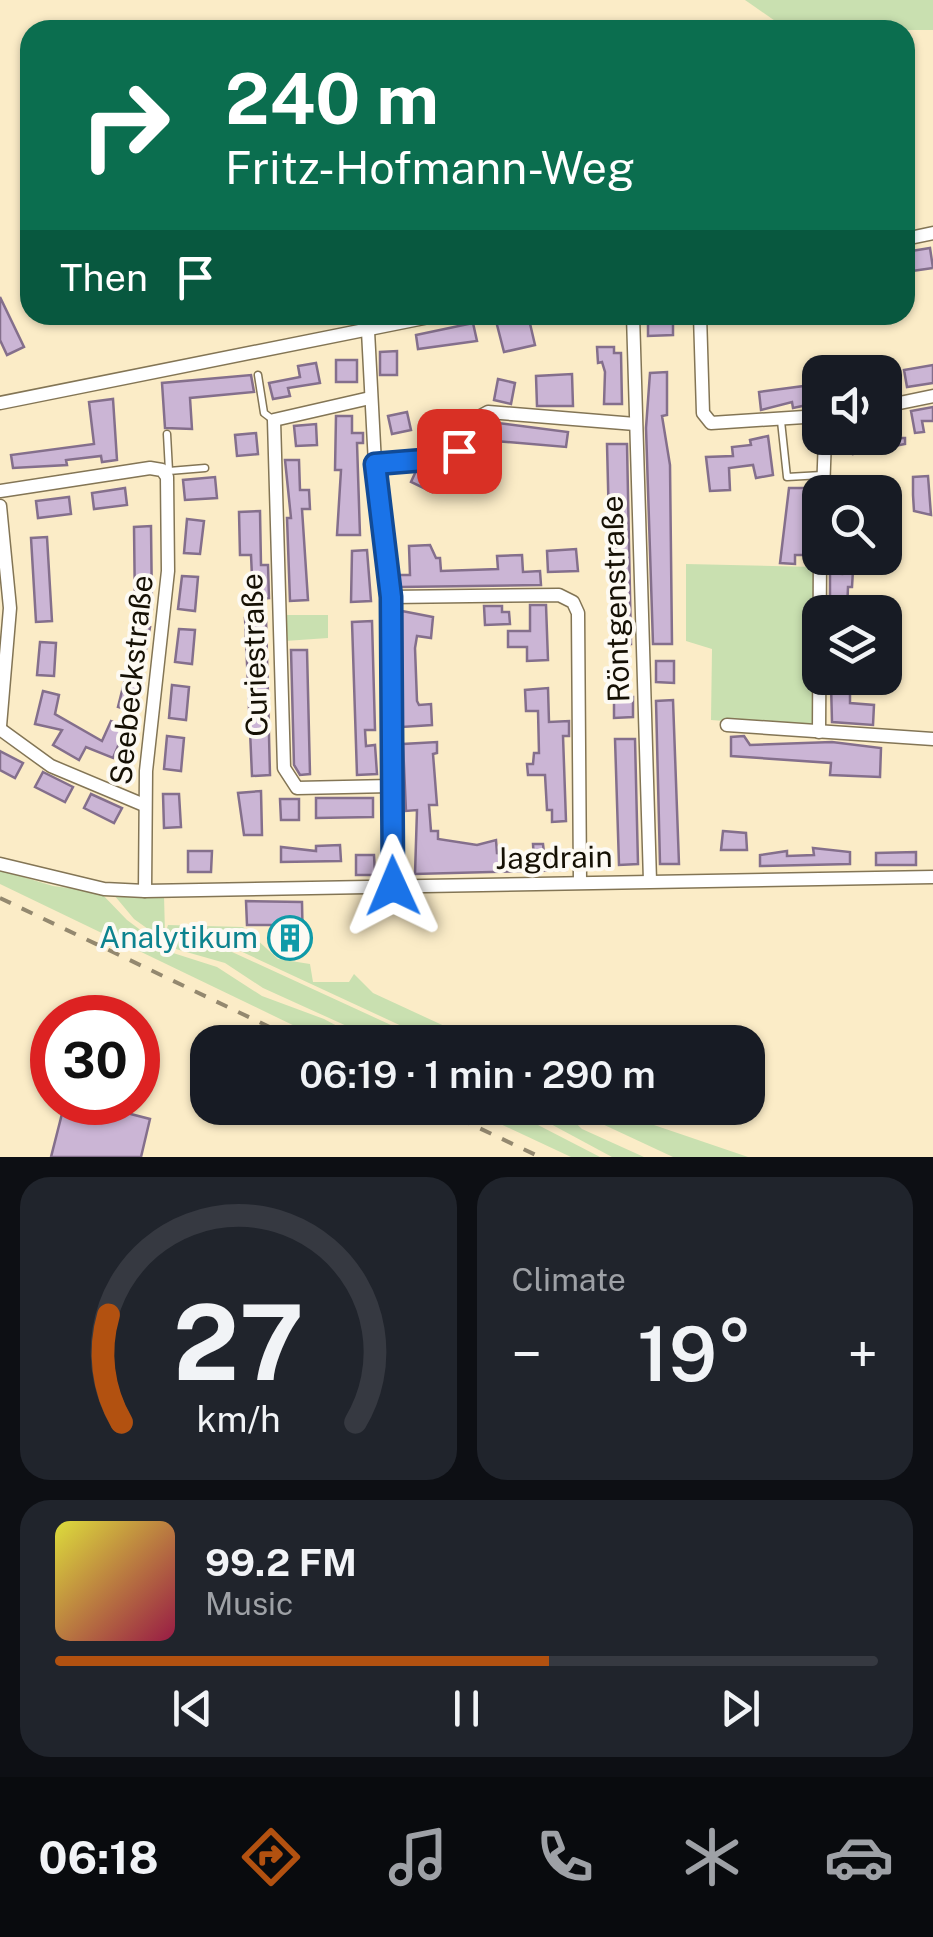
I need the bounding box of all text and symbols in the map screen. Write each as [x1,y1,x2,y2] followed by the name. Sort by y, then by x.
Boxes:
[225,57,439,140] text: 240 m
[60,60,190,190] icon: right
[225,141,635,194] text: Fritz-Hofmann-Weg
[168,250,223,305] icon: arrive
[60,255,148,300] text: Then
[802,355,902,695] map controls
[802,355,902,455] button: sound
[417,409,502,494] pin
[432,424,487,479] icon: arrive
[802,475,902,575] button: search
[593,495,637,703] street label: Röntgenstraße
[102,573,160,786] street label: Seebeckstraße
[233,573,275,737] street label: Curiestraße
[802,595,902,695] button: layers
[341,834,445,938] position arrow
[495,838,613,876] street label: Jagdrain
[267,915,313,961] building icon: Analytikum
[99,919,258,955] place label: Analytikum
[30,995,160,1125] speed limit sign: 30
[299,1052,656,1097] text: 06:19 · 1 min · 290 m
[512,1261,626,1298] text: Climate
[173,1281,304,1403] text: 27
[637,1310,752,1398] text: 19°
[512,1322,542,1386] text: −
[847,1322,878,1386] text: +
[196,1398,280,1440] text: km/h
[205,1540,357,1585] text: 99.2 FM
[205,1585,293,1622] text: Music
[165,1681,220,1736] icon: previous
[439,1681,494,1736] icon: pause
[713,1681,768,1736] icon: next
[236,1822,306,1892] icon: directions
[383,1822,453,1892] icon: music
[530,1822,600,1892] icon: phone
[677,1822,747,1892] icon: climate
[824,1822,894,1892] icon: car
[39,1831,159,1884] text: 06:18

